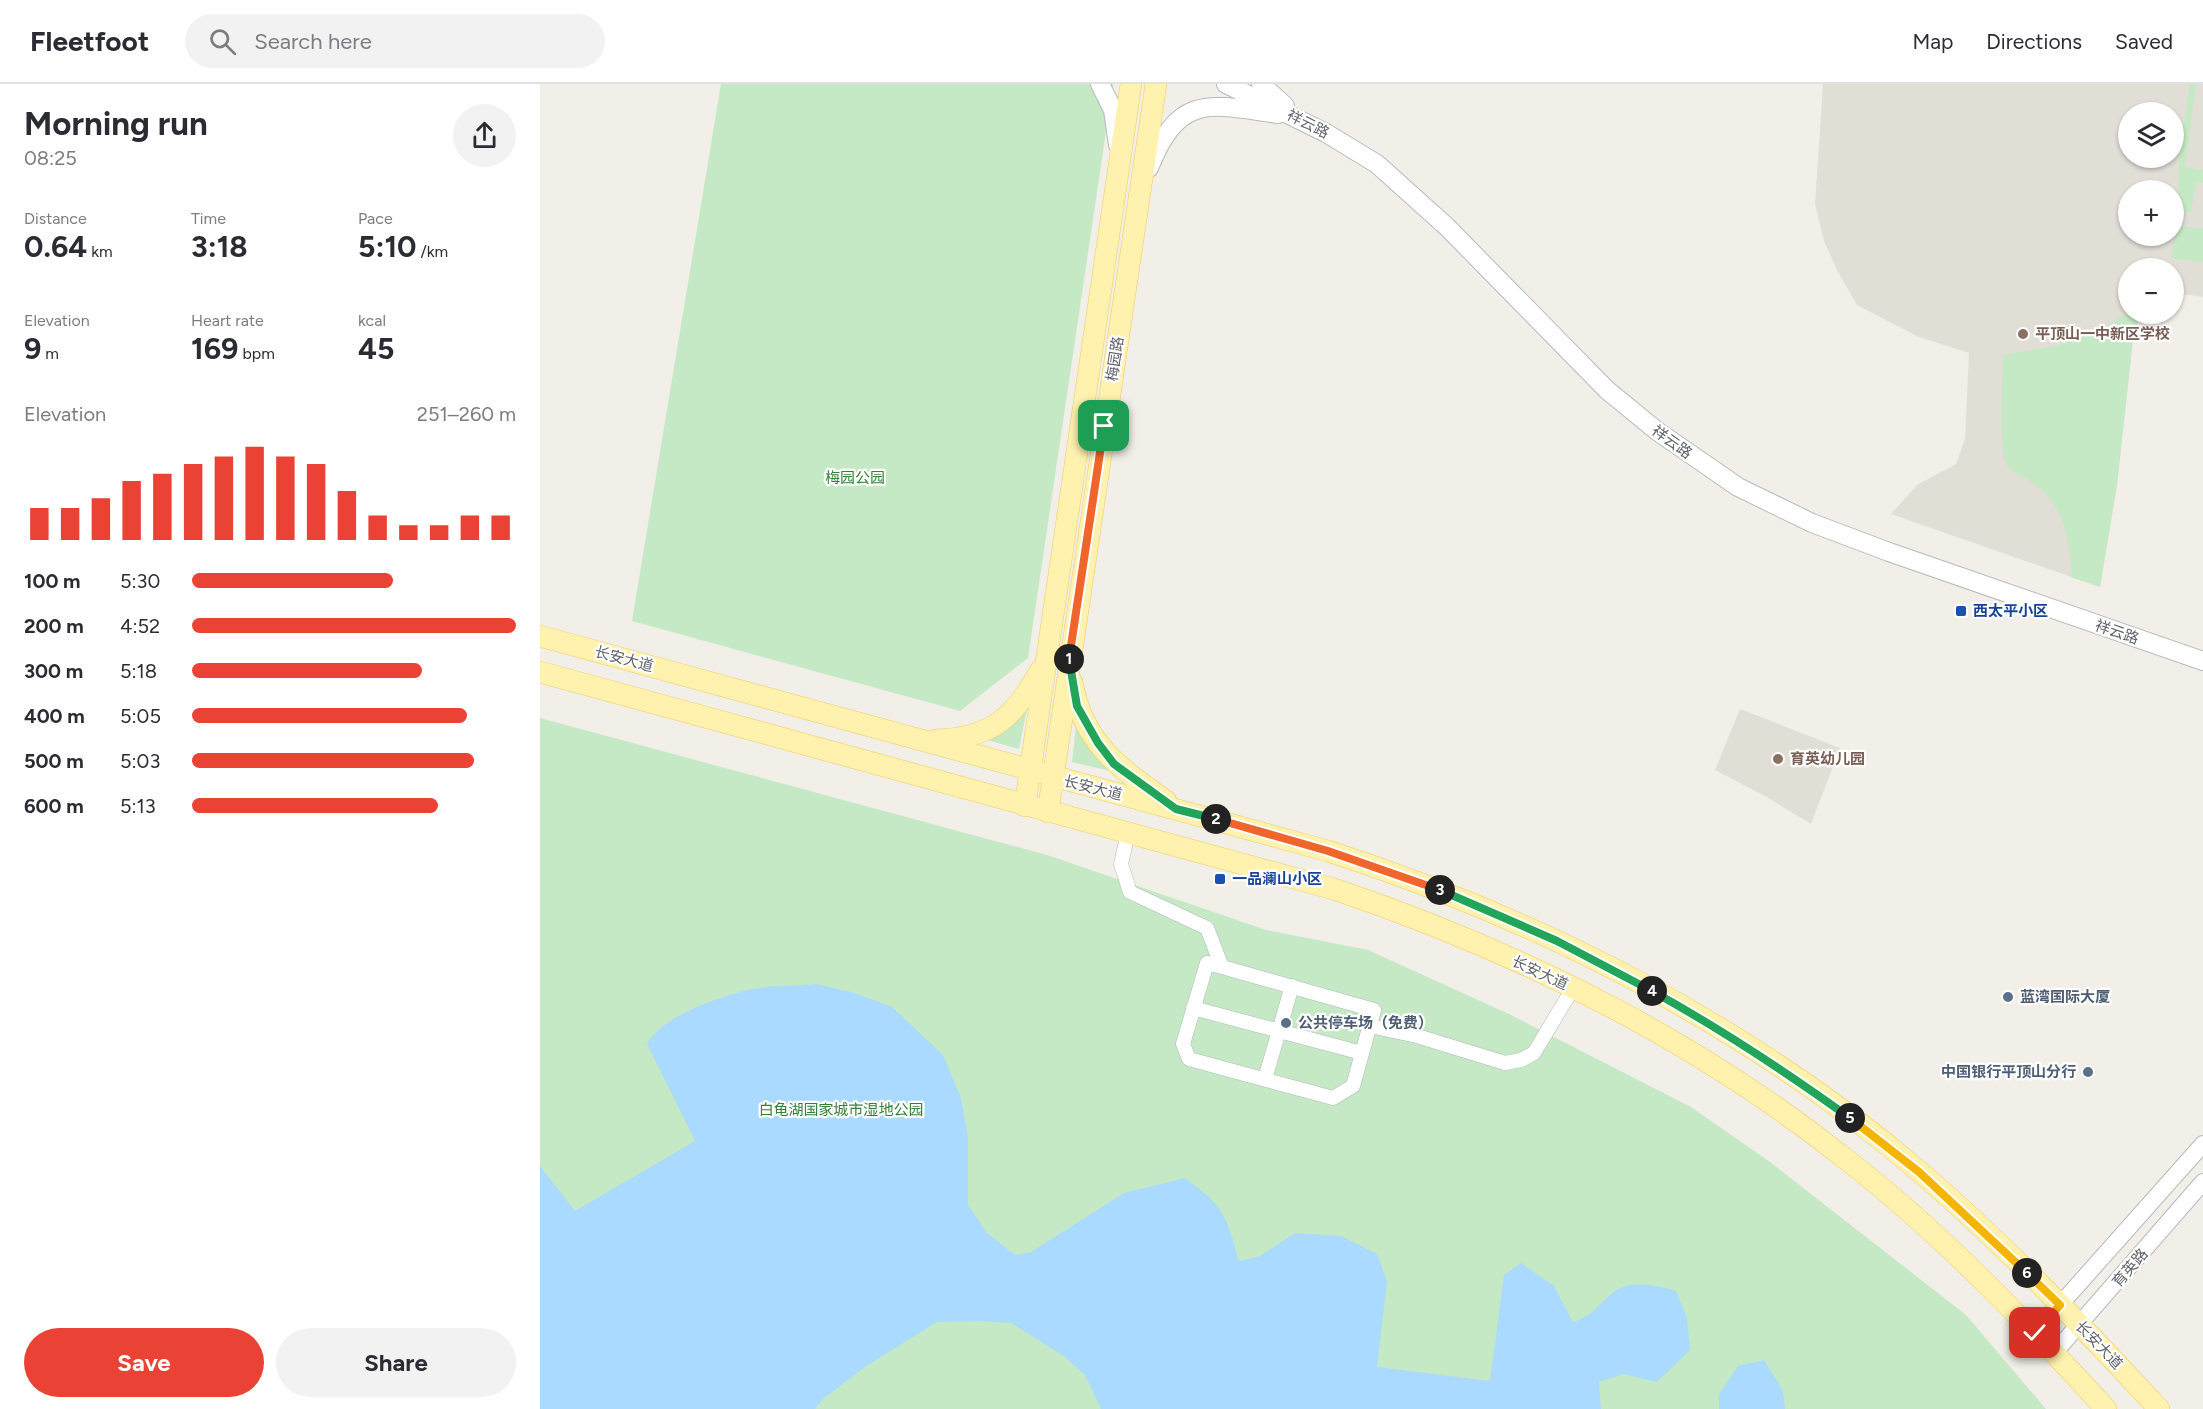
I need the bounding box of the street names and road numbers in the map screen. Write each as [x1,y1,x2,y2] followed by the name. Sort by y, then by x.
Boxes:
[1284,106,1332,142] street label: 祥云路
[1103,335,1127,383] street label: 梅园路
[1649,421,1695,463] street label: 祥云路
[2093,616,2141,648] street label: 祥云路
[593,643,655,675] street label: 长安大道
[1062,772,1124,804] street label: 长安大道
[1509,952,1571,994] street label: 长安大道
[2108,1245,2152,1291] street label: 育英路
[2072,1317,2126,1373] street label: 长安大道

